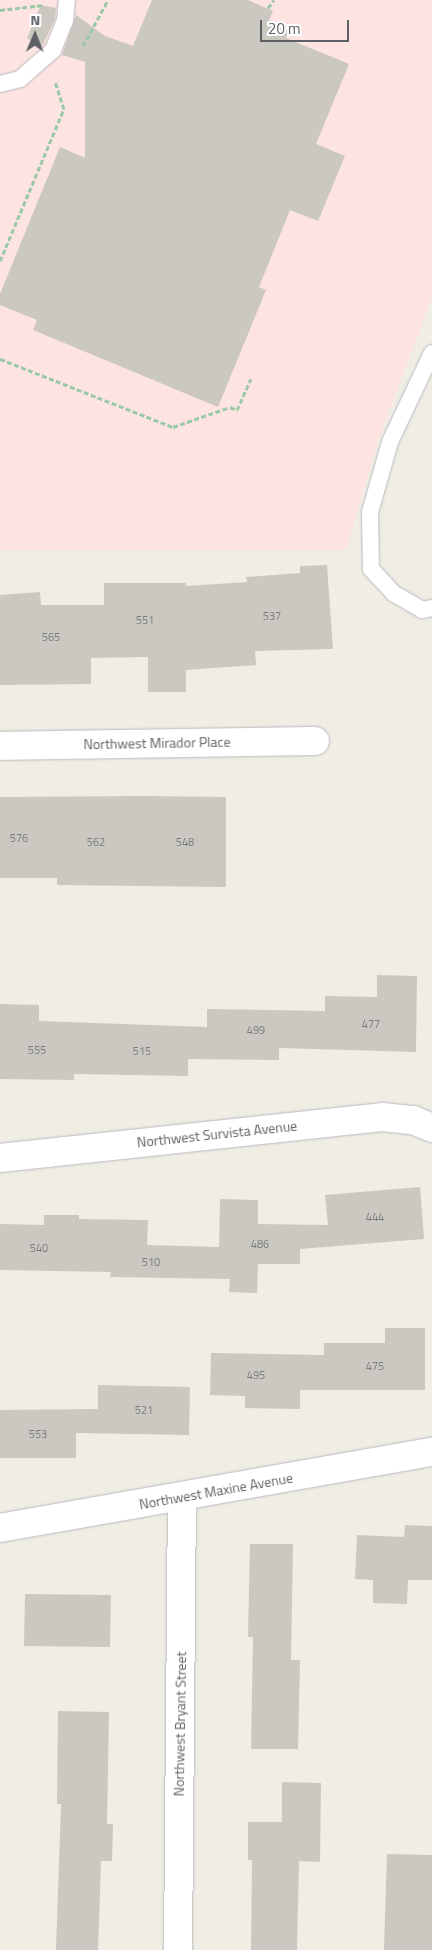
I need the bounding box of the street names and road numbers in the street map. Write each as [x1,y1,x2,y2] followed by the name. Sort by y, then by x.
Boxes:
[83,733,231,753] street label: Northwest Mirador Place
[136,1117,298,1151] street label: Northwest Survista Avenue
[138,1469,294,1513] street label: Northwest Maxine Avenue
[170,1651,190,1797] street label: Northwest Bryant Street

